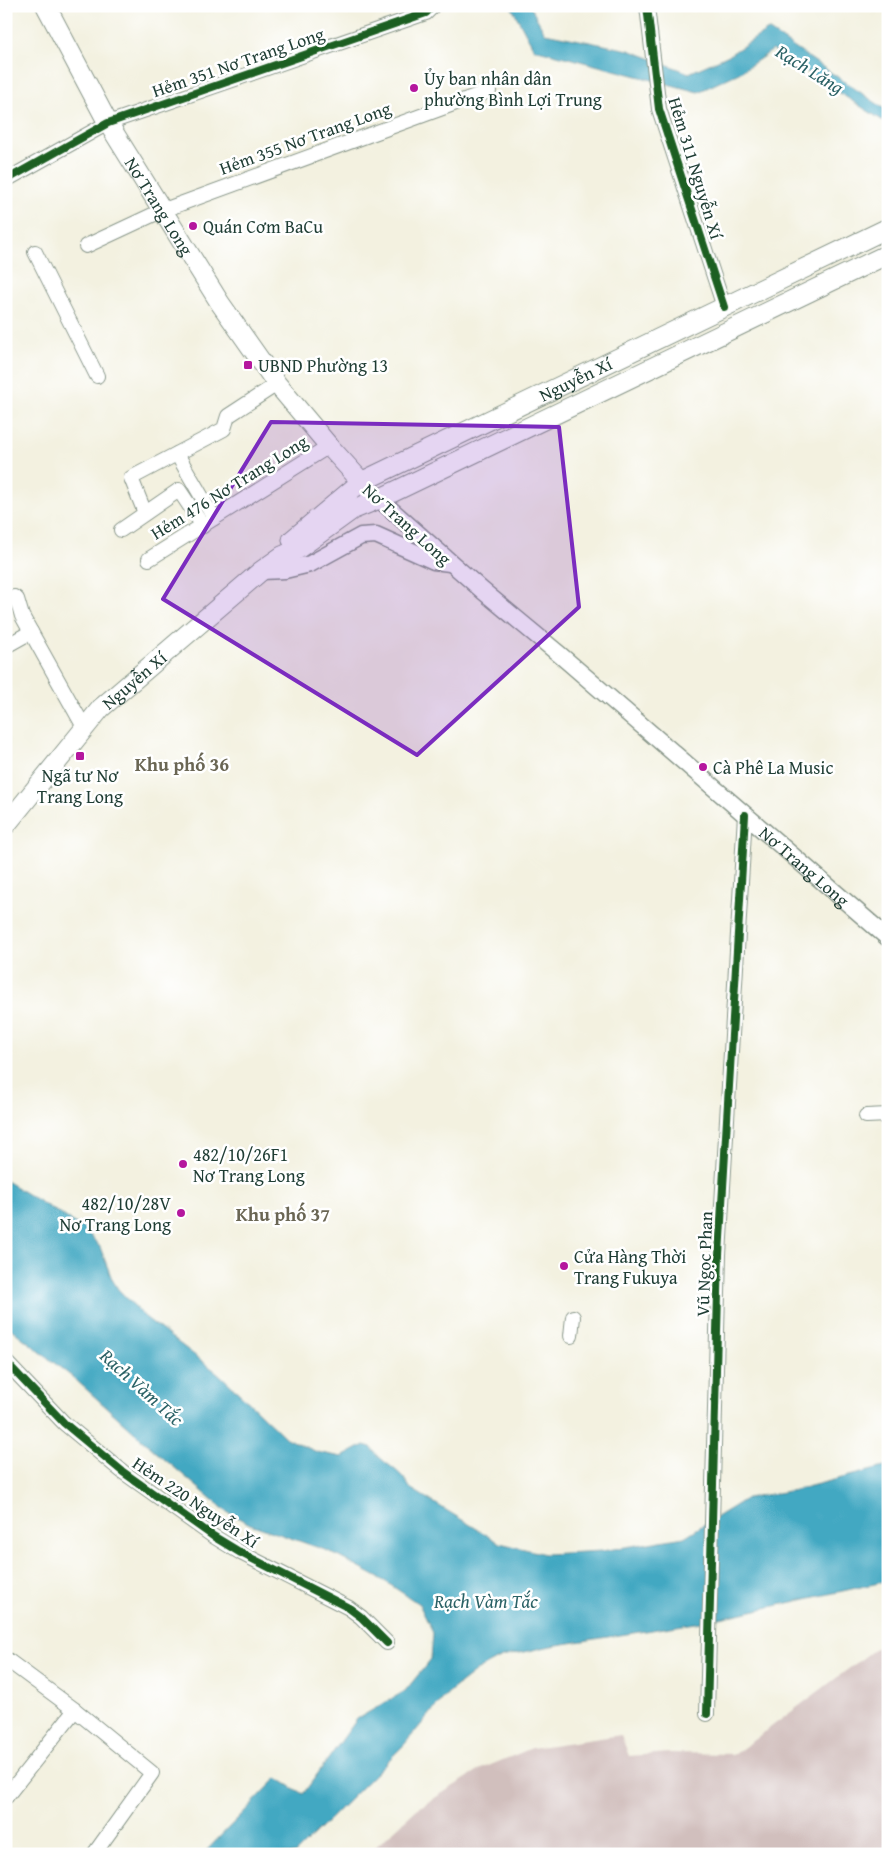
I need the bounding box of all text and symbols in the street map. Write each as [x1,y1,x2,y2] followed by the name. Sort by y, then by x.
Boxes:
[148,20,328,104] street label: Hẻm 351 Nơ Trang Long
[770,37,850,101] water label: Rạch Lăng
[424,65,602,113] place label: Ủy ban nhân dân phường Bình Lợi Trung
[408,82,420,94] marker: Ủy ban nhân dân phường Bình Lợi Trung
[216,94,395,182] street label: Hẻm 355 Nơ Trang Long
[662,94,731,243] street label: Hẻm 311 Nguyễn Xí
[119,151,201,260] street label: Nơ Trang Long
[203,213,323,240] place label: Quán Cơm BaCu
[187,220,199,232] marker: Quán Cơm BaCu
[534,349,617,408] street label: Nguyễn Xí
[258,352,388,379] place label: UBND Phường 13
[242,359,254,371] marker: UBND Phường 13
[145,428,313,546] street label: Hẻm 476 Nơ Trang Long
[356,477,458,571] street label: Nơ Trang Long
[95,644,173,716] street label: Nguyễn Xí
[74,750,86,762] marker: Ngã tư Nơ Trang Long
[135,750,229,778] district label: Khu phố 36
[713,754,833,781] place label: Cà Phê La Music
[697,761,709,773] marker: Cà Phê La Music
[37,762,123,810] place label: Ngã tư Nơ Trang Long
[753,819,856,913] street label: Nơ Trang Long
[193,1141,305,1189] place label: 482/10/26F1 Nơ Trang Long
[177,1158,189,1170] marker: 482/10/26F1 Nơ Trang Long
[59,1190,171,1238] place label: 482/10/28V Nơ Trang Long
[236,1200,330,1228] district label: Khu phố 37
[175,1207,187,1219] marker: 482/10/28V Nơ Trang Long
[689,1211,719,1317] street label: Vũ Ngọc Phan
[574,1243,686,1291] place label: Cửa Hàng Thời Trang Fukuya
[558,1260,570,1272] marker: Cửa Hàng Thời Trang Fukuya
[93,1341,190,1432] water label: Rạch Vàm Tắc
[127,1450,265,1555] street label: Hẻm 220 Nguyễn Xí
[433,1587,538,1615] water label: Rạch Vàm Tắc

